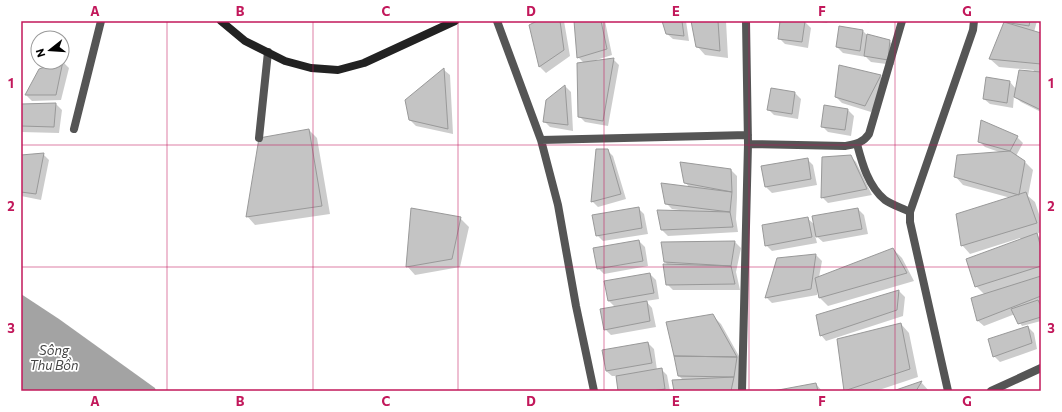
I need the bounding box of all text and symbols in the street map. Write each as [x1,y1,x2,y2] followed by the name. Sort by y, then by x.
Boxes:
[90,3,100,19] text: A
[236,3,245,19] text: B
[382,3,391,19] text: C
[526,3,536,19] text: D
[672,3,680,19] text: E
[818,3,826,19] text: F
[962,3,972,19] text: G
[30,30,70,70] north arrow
[33,47,47,59] text: N
[8,75,14,91] text: 1
[1048,75,1054,91] text: 1
[7,198,15,214] text: 2
[1047,198,1055,214] text: 2
[7,320,15,336] text: 3
[1047,320,1055,336] text: 3
[29,342,79,373] water label: Sông Thu Bồn
[90,393,100,409] text: A
[236,393,245,409] text: B
[382,393,391,409] text: C
[526,393,536,409] text: D
[672,393,680,409] text: E
[818,393,826,409] text: F
[962,393,972,409] text: G

